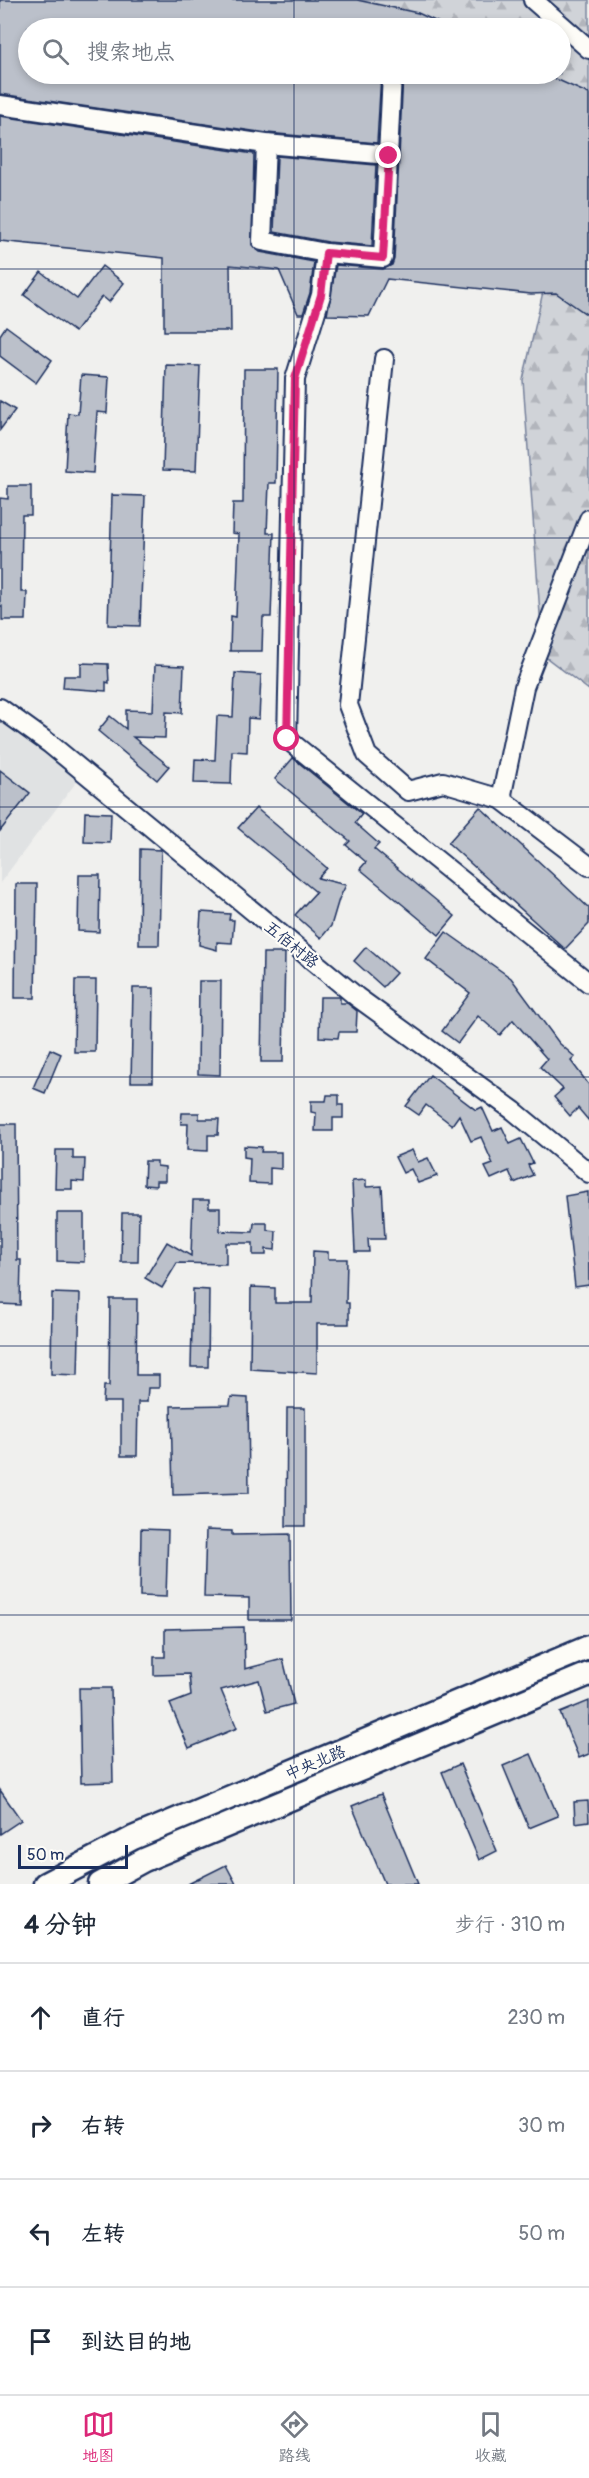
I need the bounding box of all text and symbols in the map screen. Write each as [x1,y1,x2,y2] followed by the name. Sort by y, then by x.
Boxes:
[18,18,571,84] search box
[39,35,72,68] icon: search
[87,38,175,66] text: 搜索地点
[375,142,401,168] route end
[273,725,299,751] route start
[260,917,323,973] street label: 五佰村路
[282,1741,349,1785] street label: 中央北路
[18,1842,128,1870] scale bar
[27,1845,64,1865] text: 50 m
[24,1909,97,1941] text: 4 分钟
[455,1912,565,1937] text: 步行 · 310 m
[24,2001,57,2034] icon: ahead
[81,2004,125,2032] text: 直行
[508,2005,565,2030] text: 230 m
[24,2109,57,2142] icon: right
[81,2112,125,2140] text: 右转
[518,2113,565,2138] text: 30 m
[24,2217,57,2250] icon: left
[81,2220,125,2248] text: 左转
[518,2221,565,2246] text: 50 m
[24,2325,57,2358] icon: arrive
[81,2328,191,2356] text: 到达目的地
[82,2408,115,2466] tab: 地图
[278,2408,311,2466] tab: 路线
[474,2408,507,2466] tab: 收藏

